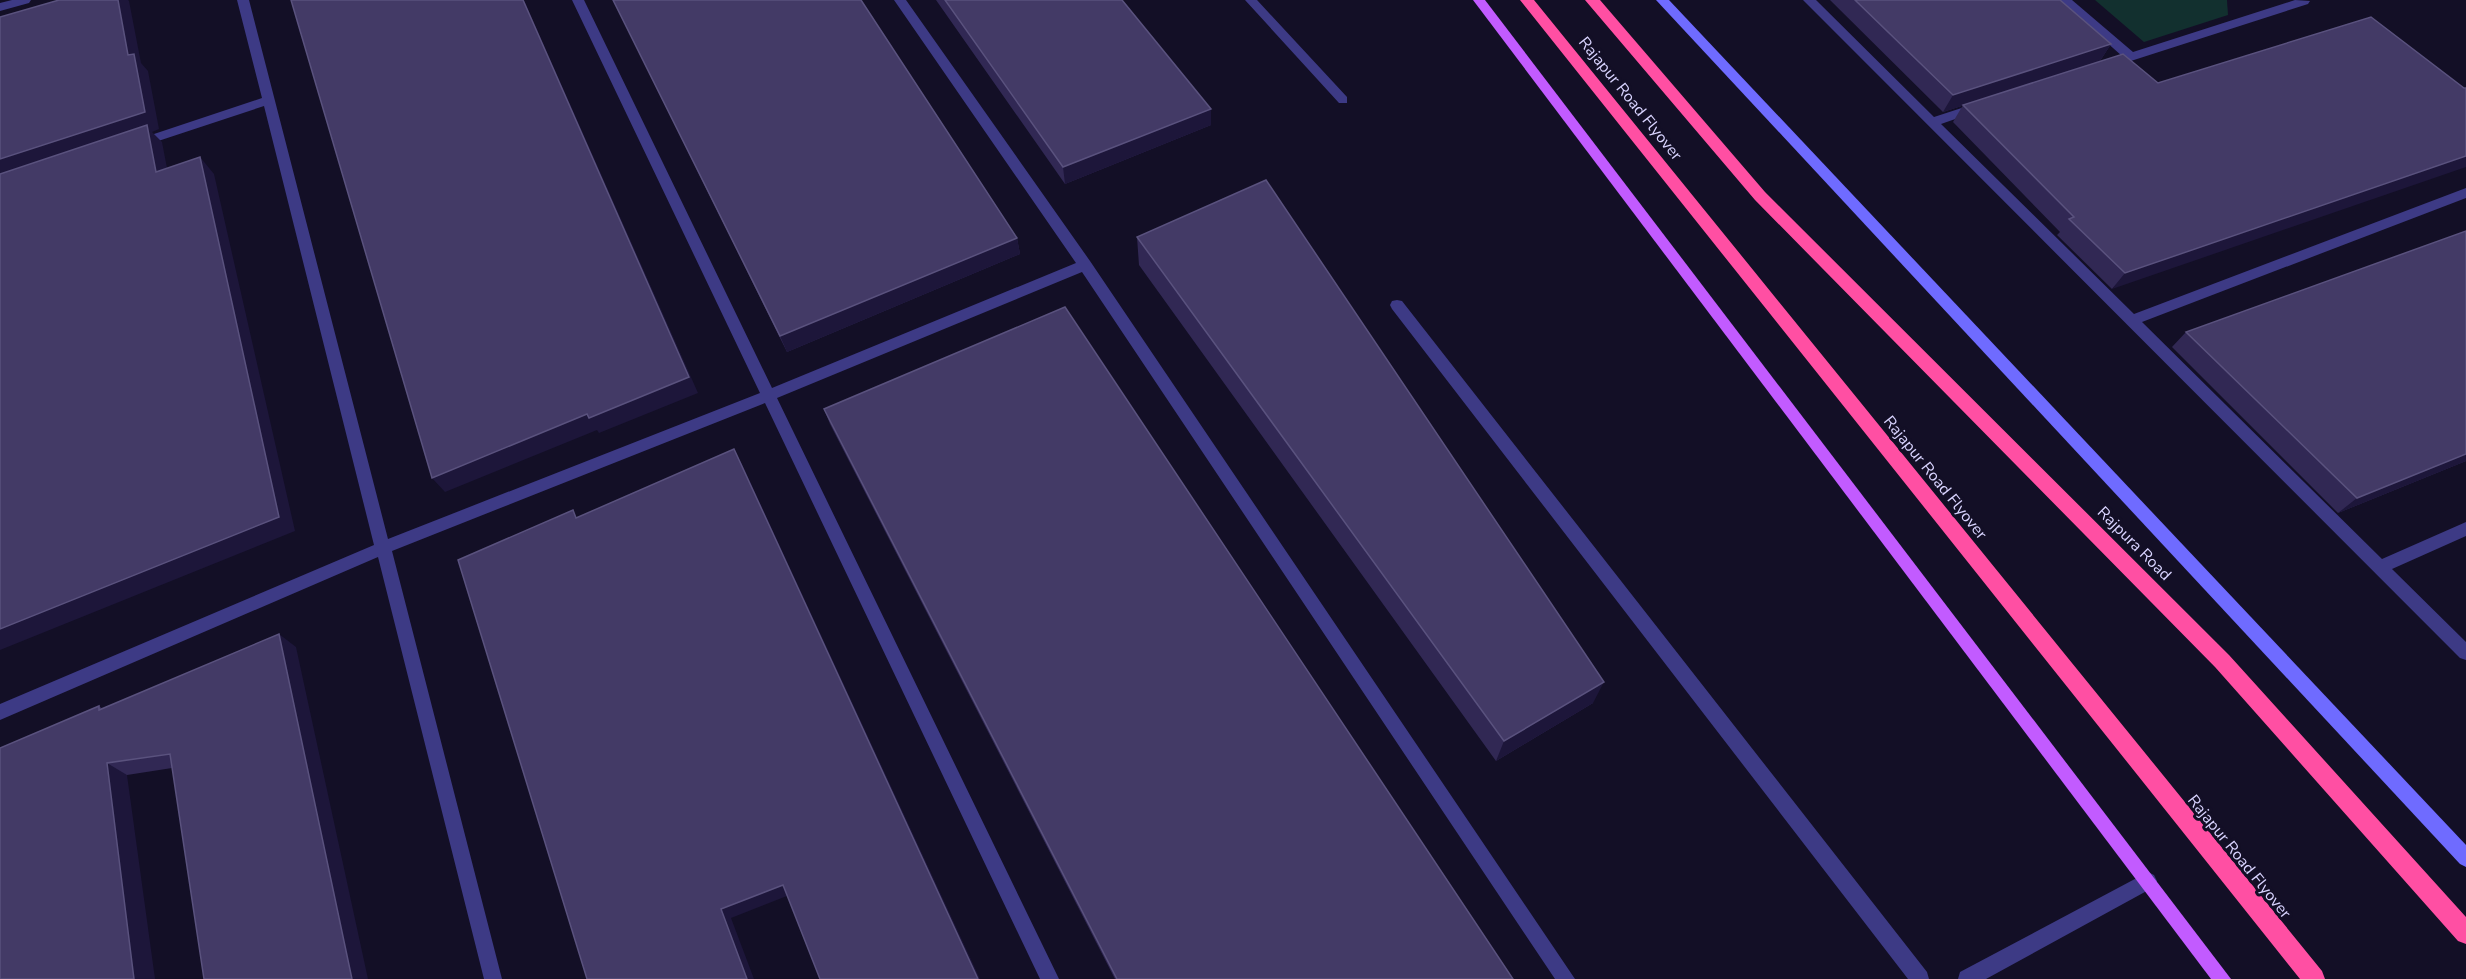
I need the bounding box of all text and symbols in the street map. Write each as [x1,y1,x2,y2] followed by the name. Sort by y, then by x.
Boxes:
[1573,32,1687,165] street label: Rajapur Road Flyover
[1878,411,1992,544] street label: Rajapur Road Flyover
[2092,502,2176,586] street label: Rajpura Road
[2182,790,2296,923] street label: Rajapur Road Flyover

